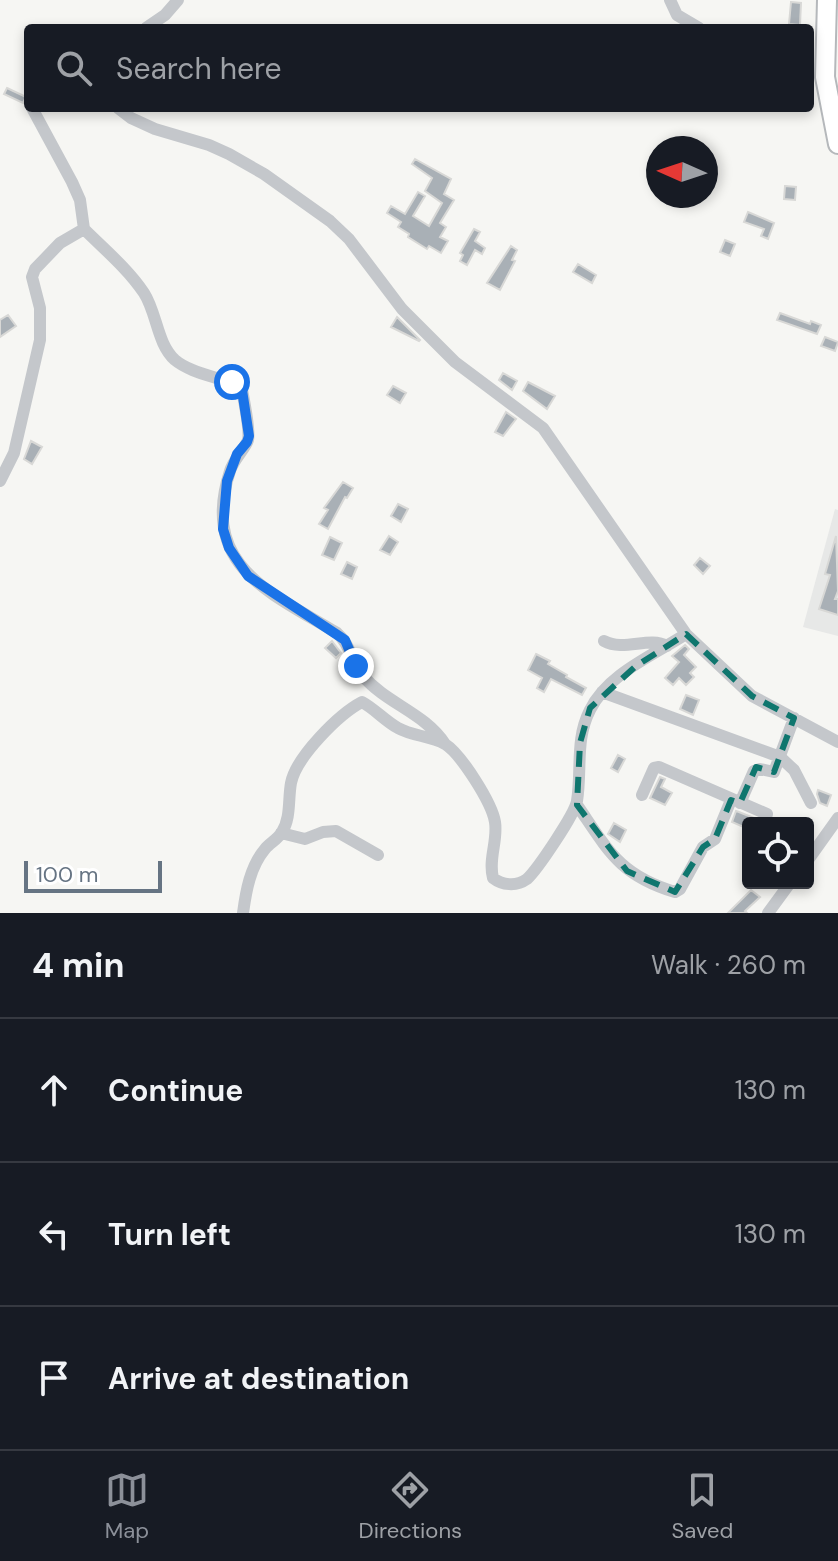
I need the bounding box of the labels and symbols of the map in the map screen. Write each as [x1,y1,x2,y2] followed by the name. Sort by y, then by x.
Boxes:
[646,136,718,208] north arrow
[214,364,250,400] route start
[338,648,374,684] route end
[24,857,162,893] scale bar

